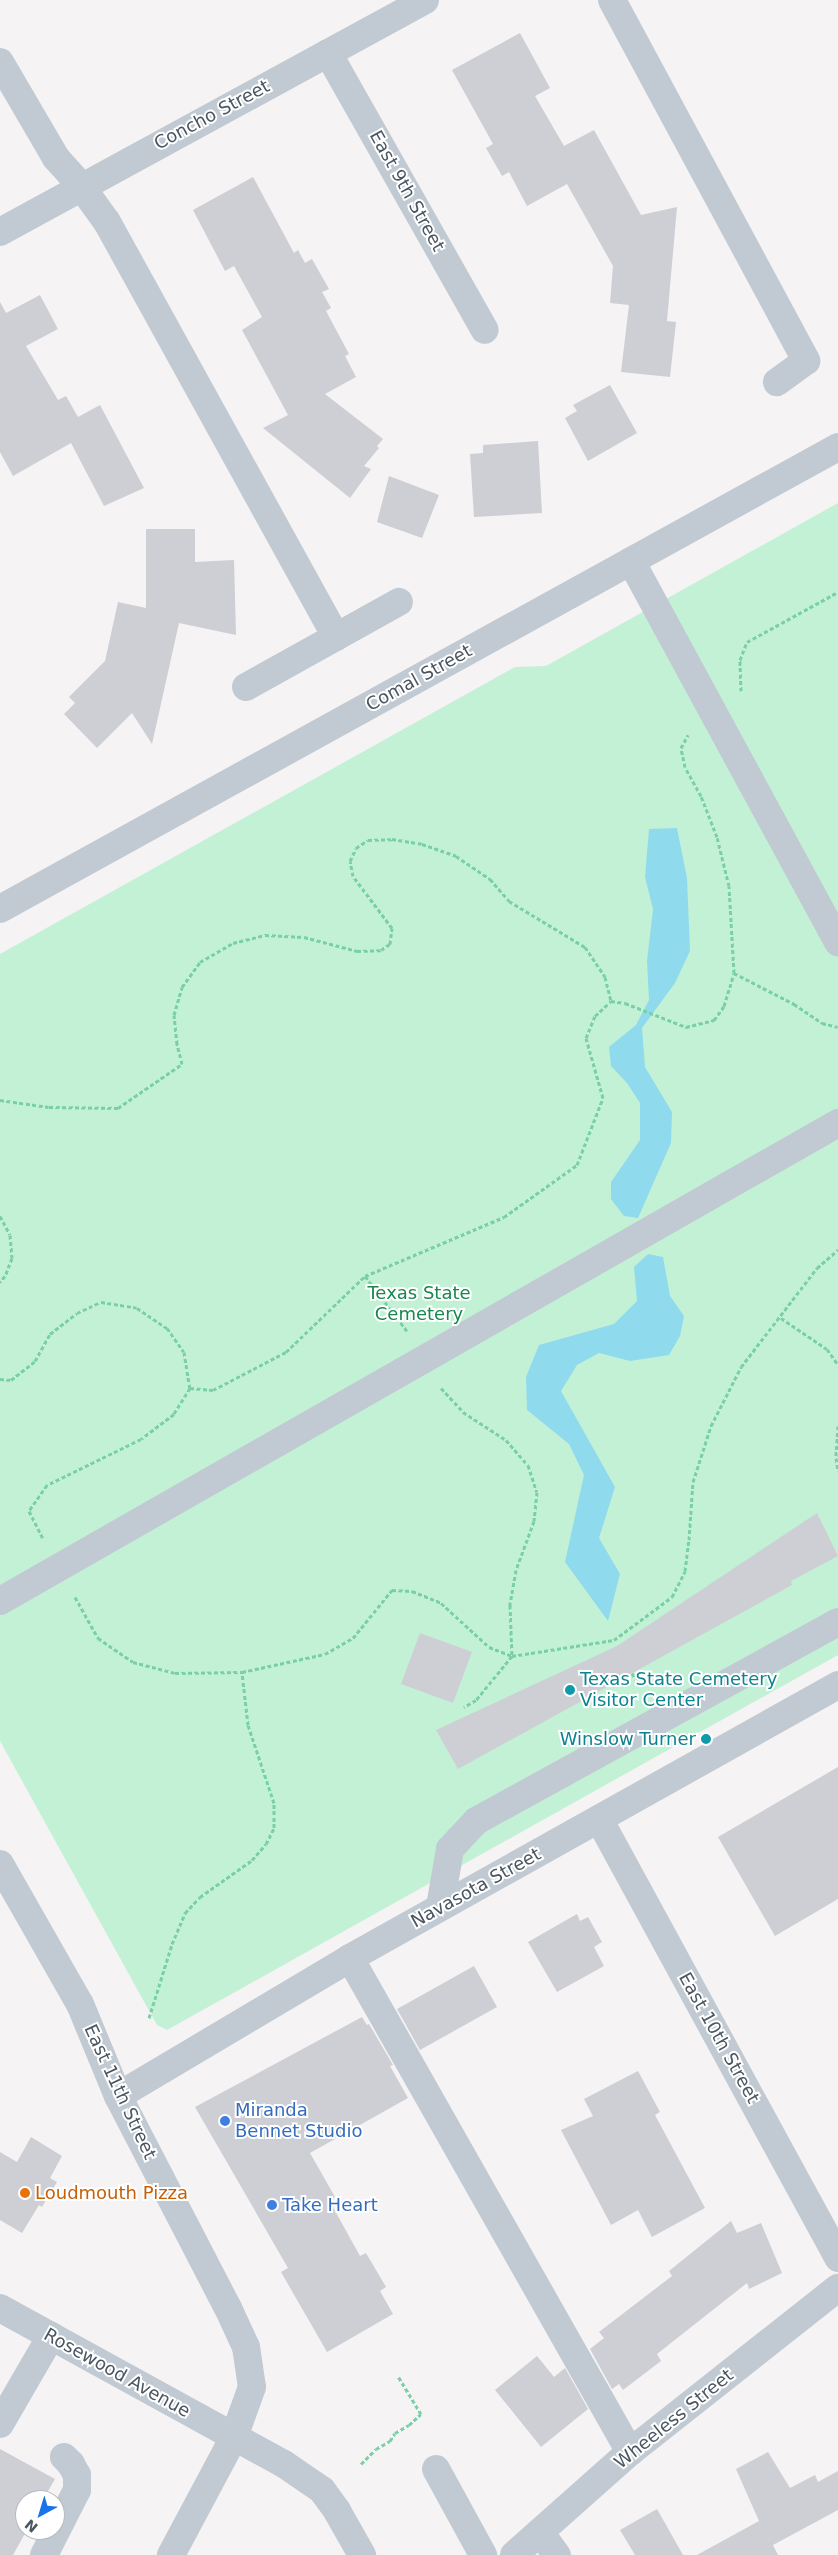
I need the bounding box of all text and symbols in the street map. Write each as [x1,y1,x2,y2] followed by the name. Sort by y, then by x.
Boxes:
[151,75,273,155] street label: Concho Street
[365,127,449,255] street label: East 9th Street
[362,640,476,716] street label: Comal Street
[367,1283,471,1326] park label: Texas State Cemetery
[580,1669,777,1712] place label: Texas State Cemetery Visitor Center
[564,1684,576,1696] marker: Texas State Cemetery Visitor Center
[560,1728,696,1750] place label: Winslow Turner
[700,1733,712,1745] marker: Winslow Turner
[407,1843,545,1933] street label: Navasota Street
[674,1969,764,2107] street label: East 10th Street
[79,2021,161,2163] street label: East 11th Street
[235,2100,362,2142] place label: Miranda Bennet Studio
[219,2115,231,2127] marker: Miranda Bennet Studio
[35,2182,188,2204] place label: Loudmouth Pizza
[19,2187,31,2199] marker: Loudmouth Pizza
[282,2194,378,2216] place label: Take Heart
[266,2199,278,2211] marker: Take Heart
[40,2324,194,2422] street label: Rosewood Avenue
[610,2364,738,2474] street label: Wheeless Street
[15,2490,65,2540] north arrow
[22,2516,41,2536] text: N

